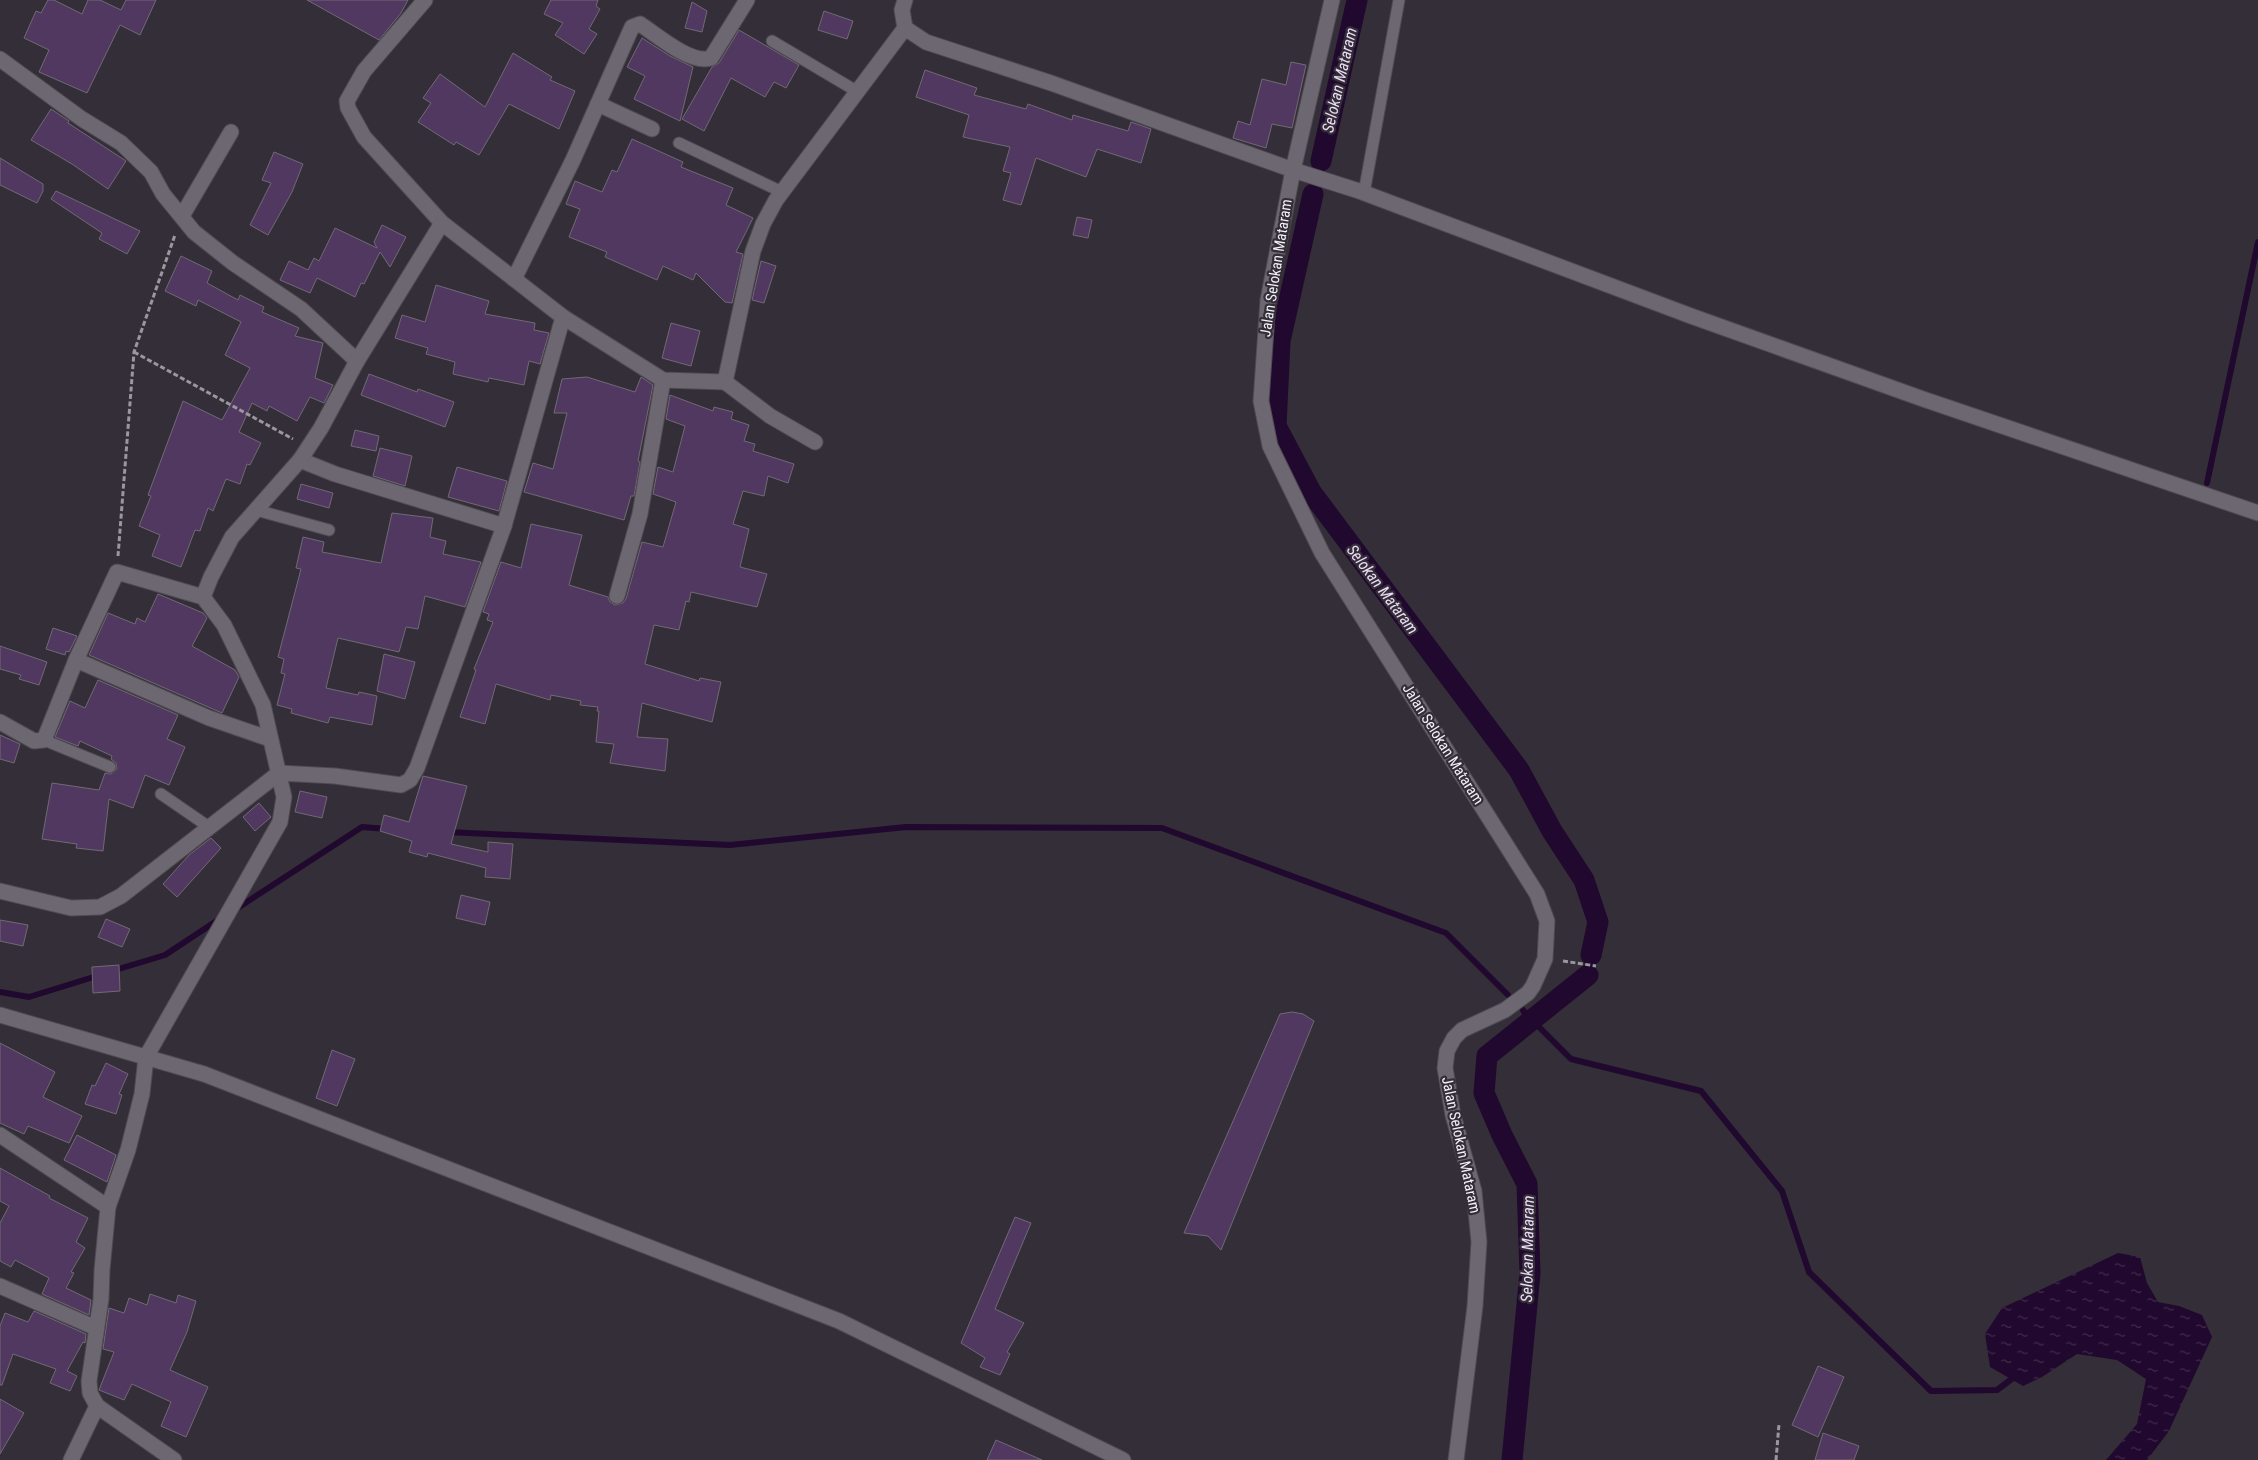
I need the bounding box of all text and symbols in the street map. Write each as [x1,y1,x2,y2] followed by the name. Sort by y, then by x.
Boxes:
[1318,26,1361,134] water label: Selokan Mataram
[1256,198,1296,338] street label: Jalan Selokan Mataram
[1343,541,1422,638] water label: Selokan Mataram
[1399,680,1487,808] street label: Jalan Selokan Mataram
[1438,1075,1484,1215] street label: Jalan Selokan Mataram
[1517,1195,1538,1303] water label: Selokan Mataram

